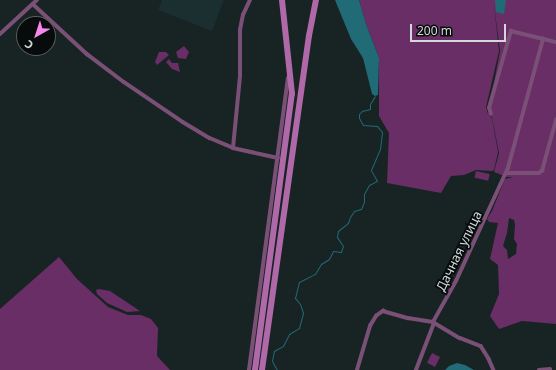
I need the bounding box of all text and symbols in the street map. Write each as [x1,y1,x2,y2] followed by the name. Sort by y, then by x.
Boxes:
[16,16,56,56] north arrow
[412,16,508,42] scale bar
[417,22,452,39] text: 200 m
[21,37,36,53] text: С
[433,208,485,294] street label: Дачная улица

